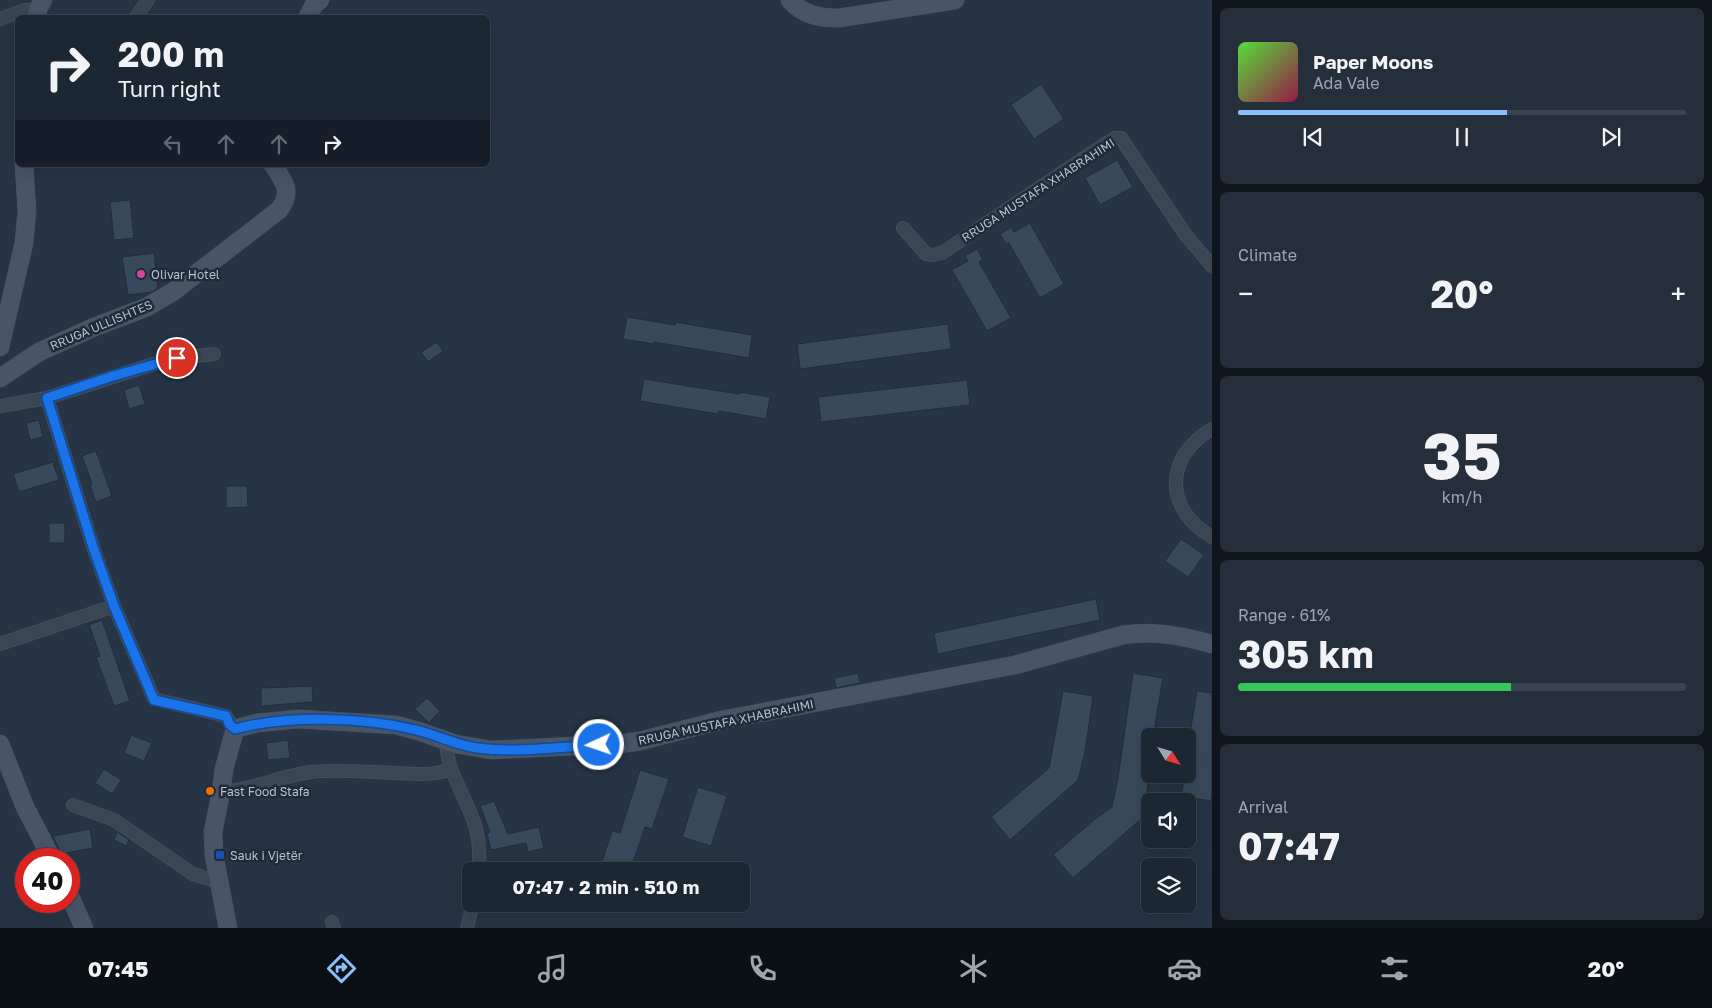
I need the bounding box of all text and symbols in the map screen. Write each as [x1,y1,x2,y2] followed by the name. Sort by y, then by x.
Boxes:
[118,33,224,75] text: 200 m
[35,35,100,100] icon: right
[1313,50,1433,73] text: Paper Moons
[1313,73,1379,93] text: Ada Vale
[118,75,221,102] text: Turn right
[1299,123,1327,151] icon: previous
[1448,123,1476,151] icon: pause
[1597,123,1625,151] icon: next
[159,130,187,158] icon: left
[212,130,240,158] icon: ahead
[265,130,293,158] icon: ahead
[318,130,346,158] icon: right
[959,135,1117,245] street label: RRUGA MUSTAFA XHABRAHIMI
[1238,245,1297,265] text: Climate
[151,267,220,282] place label: Olivar Hotel
[135,268,147,280] marker: Olivar Hotel
[1431,271,1493,316] text: 20°
[1238,277,1253,310] text: −
[1671,277,1686,310] text: +
[48,297,155,353] street label: RRUGA ULLISHTES
[156,337,198,379] pin
[163,344,191,372] icon: arrive
[1422,415,1502,493] text: 35
[1442,487,1482,507] text: km/h
[1238,605,1330,625] text: Range · 61%
[1238,631,1374,676] text: 305 km
[637,696,815,748] street label: RRUGA MUSTAFA XHABRAHIMI
[572,718,624,770] position arrow
[1141,728,1196,782] north arrow
[1141,728,1196,913] map controls
[220,784,310,799] place label: Fast Food Stafa
[204,785,216,797] marker: Fast Food Stafa
[1141,793,1196,848] button: sound
[1238,797,1288,817] text: Arrival
[1238,823,1340,868] text: 07:47
[15,848,80,913] speed limit sign: 40
[230,848,303,863] place label: Sauk i Vjetër
[214,849,226,861] marker: Sauk i Vjetër
[1141,858,1196,913] button: layers
[513,875,699,898] text: 07:47 · 2 min · 510 m
[324,951,359,986] icon: directions
[535,951,570,986] icon: music
[745,951,780,986] icon: phone
[956,951,991,986] icon: climate
[1167,951,1202,986] icon: car
[1377,951,1412,986] icon: filters
[88,955,148,982] text: 07:45
[1588,955,1624,982] text: 20°

